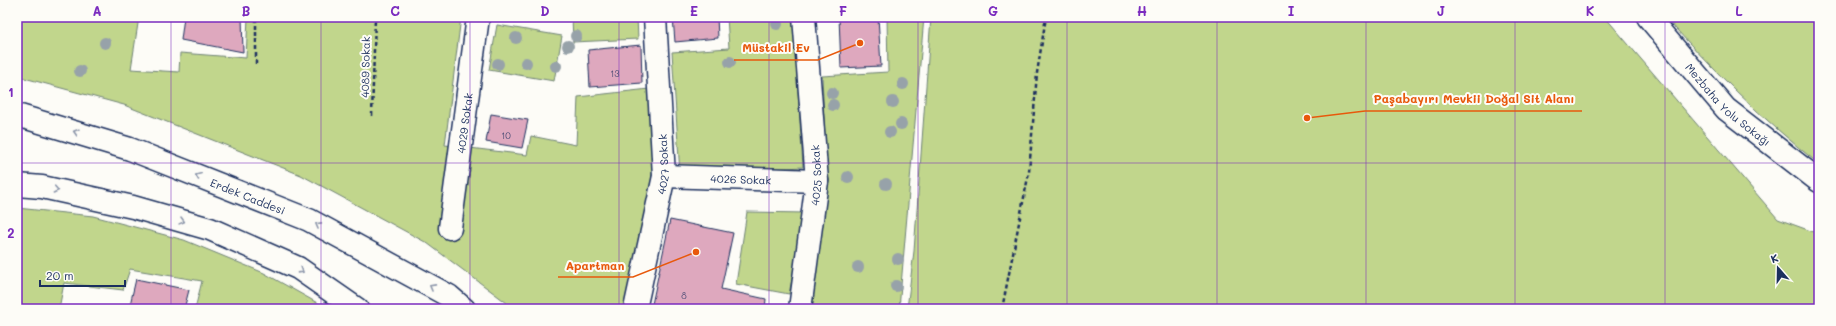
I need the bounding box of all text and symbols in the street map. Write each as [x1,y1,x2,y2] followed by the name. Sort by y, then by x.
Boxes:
[92,2,102,19] text: A
[242,2,251,19] text: B
[390,2,400,19] text: C
[540,2,550,19] text: D
[690,2,698,19] text: E
[839,2,847,19] text: F
[988,2,998,19] text: G
[1137,2,1147,19] text: H
[1288,2,1295,19] text: I
[1437,2,1445,19] text: J
[1586,2,1595,19] text: K
[1735,2,1743,19] text: L
[357,36,373,98] street label: 4089 Sokak
[734,36,818,60] callout: Müstakil Ev
[742,39,810,55] text: Müstakil Ev
[1683,60,1774,149] street label: Mezbaha Yolu Sokağı
[610,68,620,79] house number: 13
[8,83,14,100] text: 1
[1365,87,1582,111] callout: Paşabayırı Mevkii Doğal Sit Alanı
[1374,90,1574,107] text: Paşabayırı Mevkii Doğal Sit Alanı
[453,92,475,154] street label: 4029 Sokak
[72,128,79,137] one-way arrow
[501,130,511,141] house number: 10
[653,133,672,195] street label: 4027 Sokak
[806,144,825,206] street label: 4025 Sokak
[710,170,772,187] street label: 4026 Sokak
[194,172,201,180] one-way arrow
[208,174,288,217] street label: Erdek Caddesi
[52,186,59,194] one-way arrow
[178,216,185,225] one-way arrow
[315,222,322,230] one-way arrow
[7,224,15,241] text: 2
[1758,248,1798,288] north arrow
[1768,250,1780,266] text: K
[558,253,633,277] callout: Apartman
[566,257,624,273] text: Apartman
[40,262,125,288] scale bar
[297,266,304,273] one-way arrow
[46,267,74,283] text: 20 m
[429,284,437,292] one-way arrow
[681,290,687,301] house number: 8

